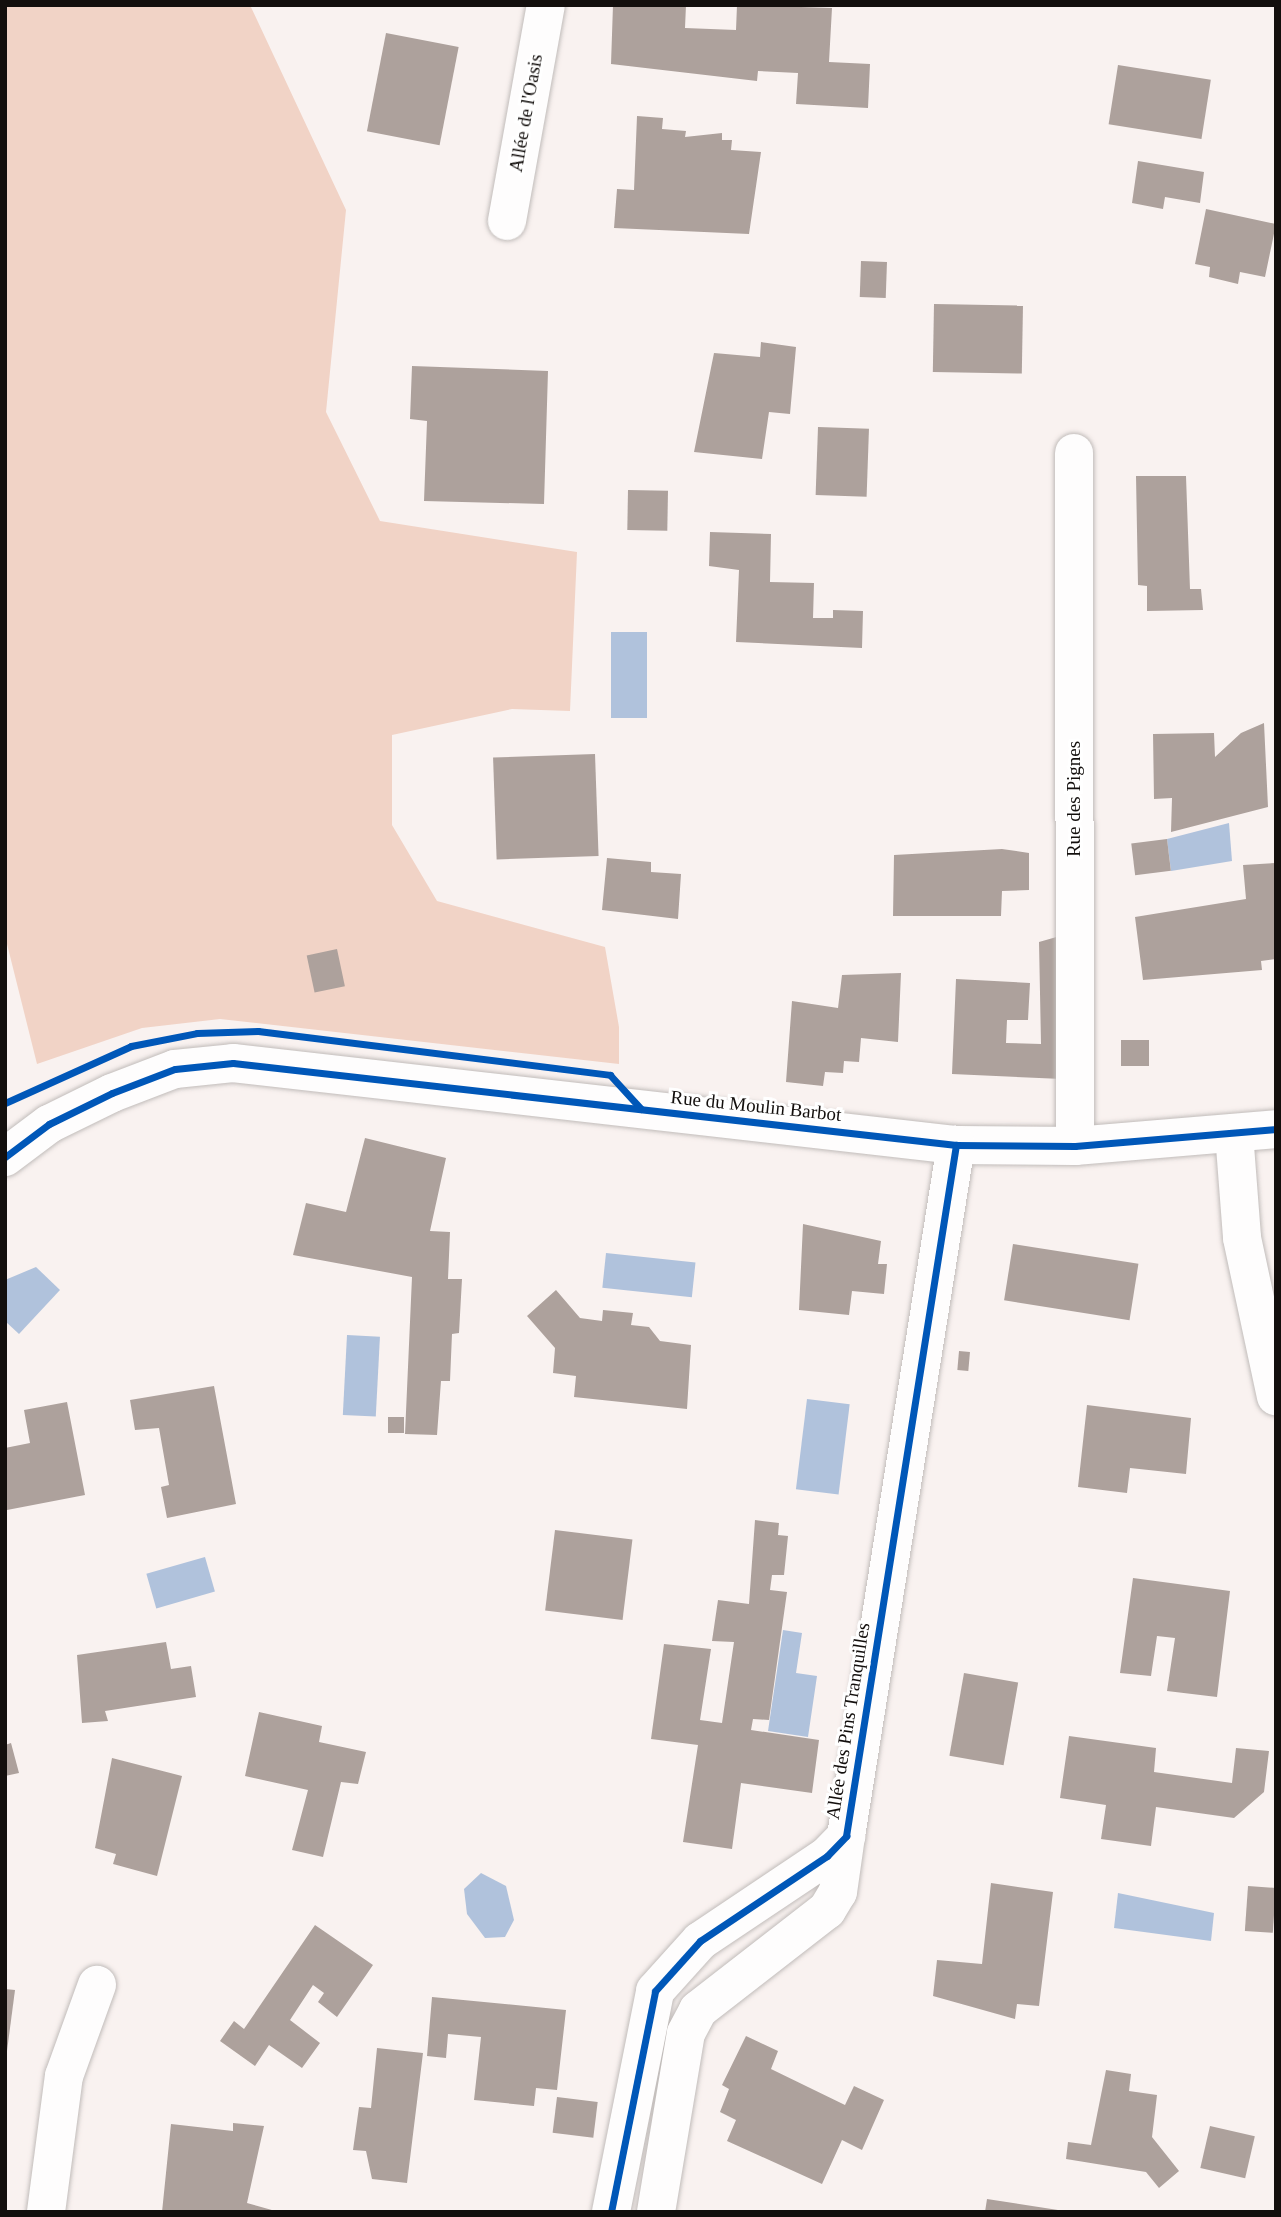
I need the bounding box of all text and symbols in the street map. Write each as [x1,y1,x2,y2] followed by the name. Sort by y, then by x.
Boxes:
[504,52,548,174] street label: Allée de l'Oasis
[1063,741,1085,857] street label: Rue des Pignes
[670,1086,842,1126] street label: Rue du Moulin Barbot
[821,1621,875,1821] street label: Allée des Pins Tranquilles

